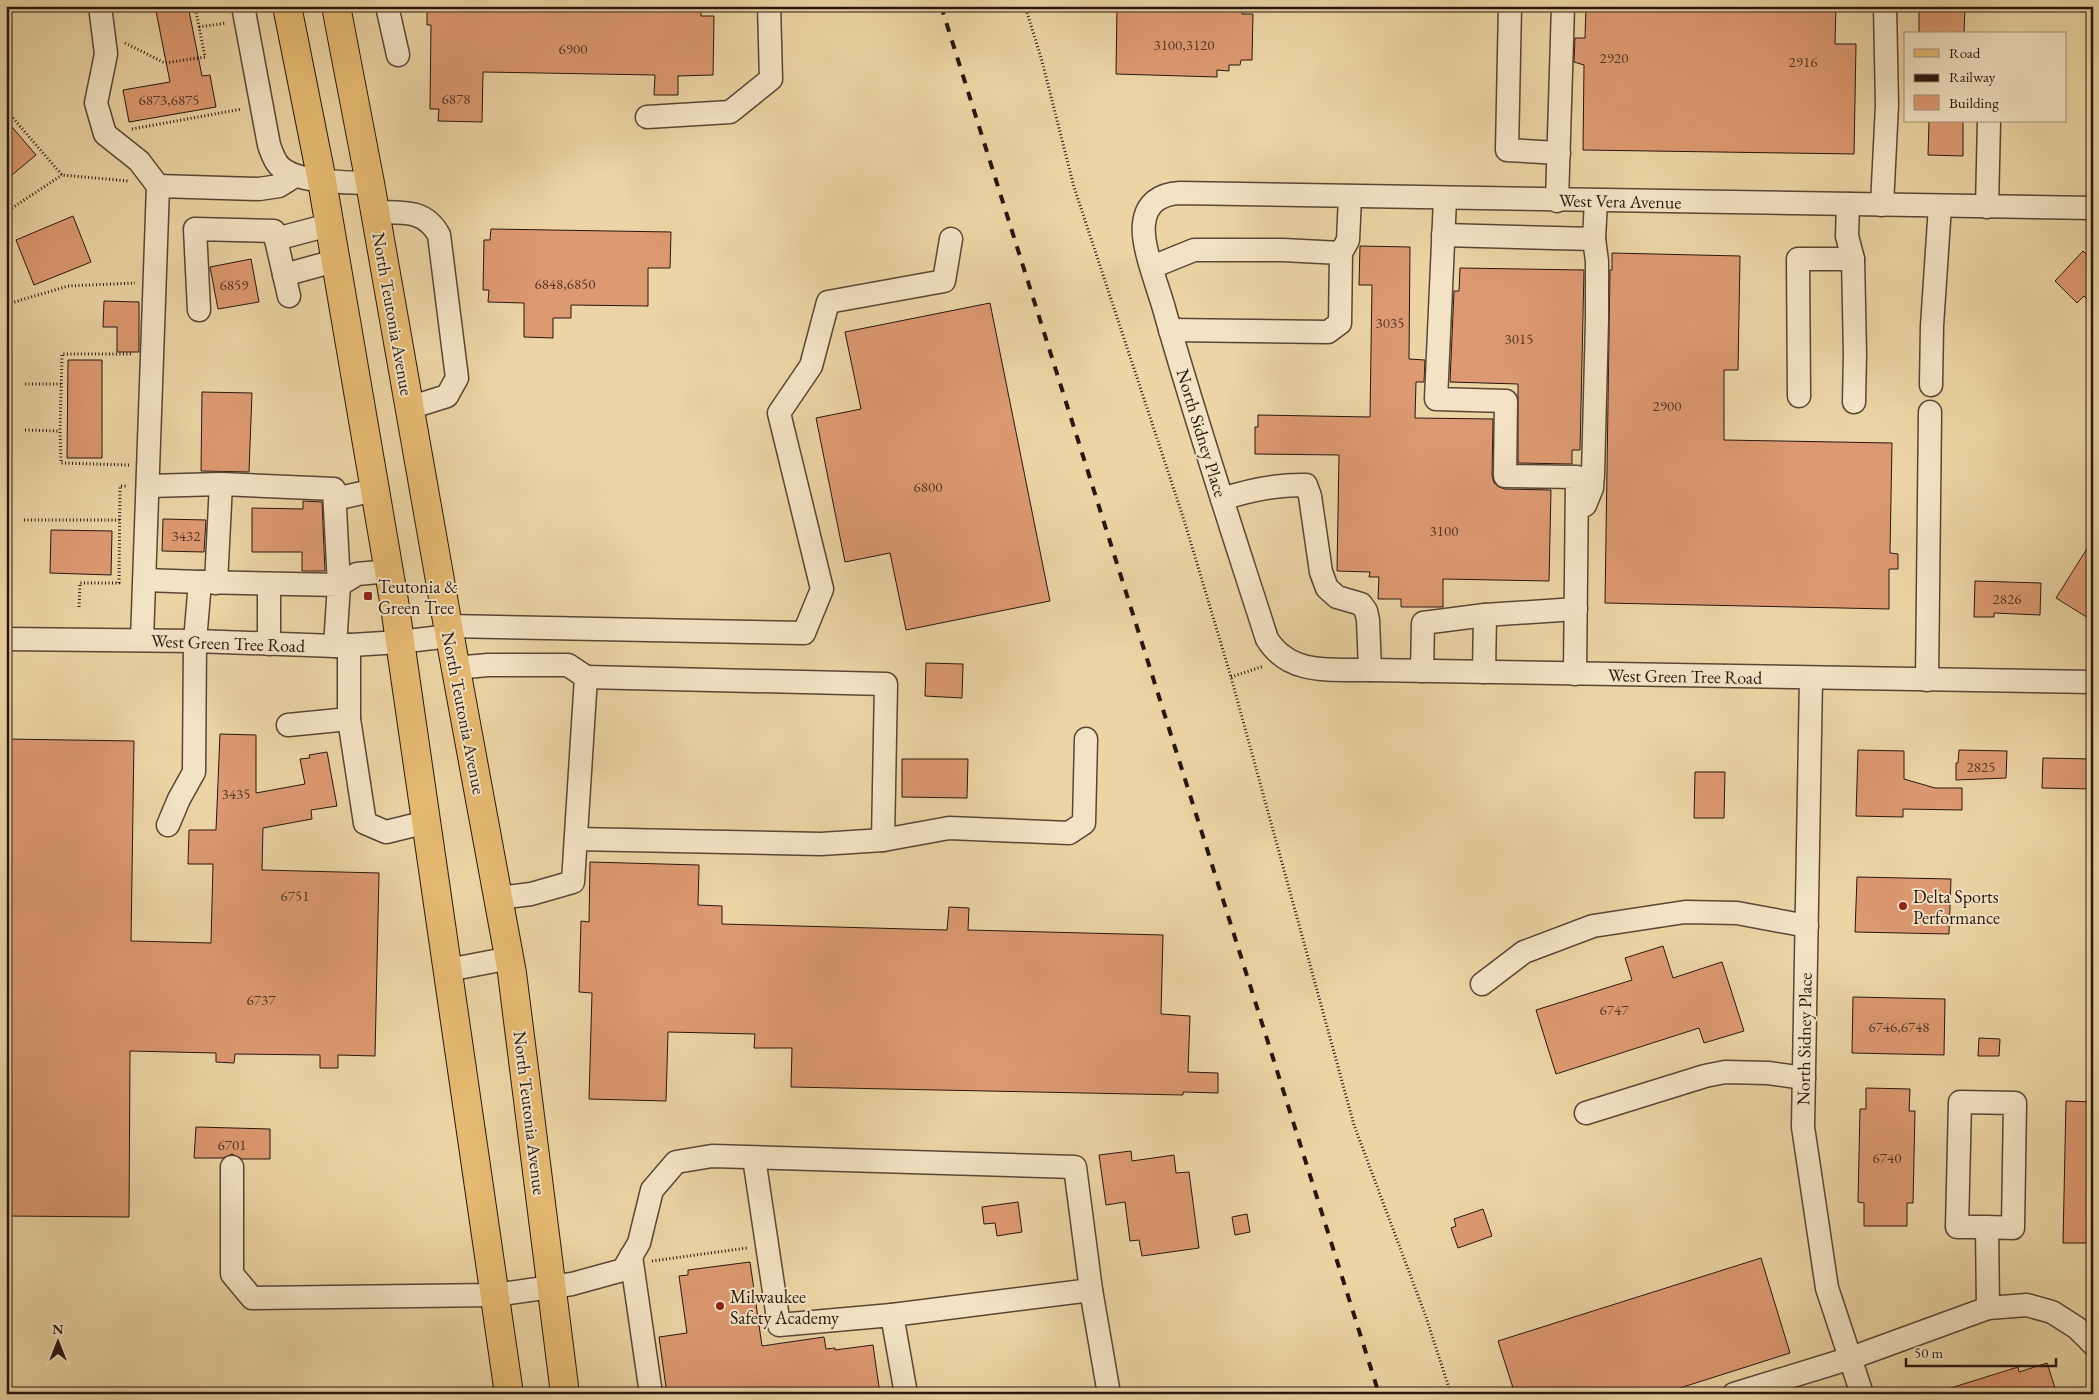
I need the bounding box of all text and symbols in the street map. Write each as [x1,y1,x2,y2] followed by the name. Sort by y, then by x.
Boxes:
[1904,32,2066,122] legend
[1153,35,1215,54] house number: 3100,3120
[559,39,587,58] house number: 6900
[1949,43,1981,62] text: Road
[1600,48,1628,67] house number: 2920
[1789,52,1817,71] house number: 2916
[1949,67,1996,86] text: Railway
[442,89,470,108] house number: 6878
[138,90,200,109] house number: 6873,6875
[1949,93,1999,112] text: Building
[1559,188,1681,214] street label: West Vera Avenue
[367,231,419,397] street label: North Teutonia Avenue
[534,274,596,293] house number: 6848,6850
[220,275,248,294] house number: 6859
[1376,313,1404,332] house number: 3035
[1505,329,1533,348] house number: 3015
[1172,366,1232,500] street label: North Sidney Place
[1653,396,1681,415] house number: 2900
[914,477,942,496] house number: 6800
[1430,521,1458,540] house number: 3100
[172,526,201,545] house number: 3432
[378,575,458,619] place label: Teutonia & Green Tree
[1993,589,2021,608] house number: 2826
[362,590,374,602] marker: Teutonia & Green Tree
[151,629,306,657] street label: West Green Tree Road
[437,630,491,796] street label: North Teutonia Avenue
[1608,663,1763,689] street label: West Green Tree Road
[1967,757,1995,776] house number: 2825
[222,784,250,803] house number: 3435
[1913,885,2000,929] place label: Delta Sports Performance
[281,886,309,905] house number: 6751
[1897,900,1909,912] marker: Delta Sports Performance
[1791,972,1817,1106] street label: North Sidney Place
[247,990,276,1009] house number: 6737
[1600,1000,1629,1019] house number: 6747
[1868,1017,1930,1036] house number: 6746,6748
[509,1030,551,1196] street label: North Teutonia Avenue
[218,1135,246,1154] house number: 6701
[1873,1148,1901,1167] house number: 6740
[730,1285,839,1329] place label: Milwaukee Safety Academy
[714,1300,726,1312] marker: Milwaukee Safety Academy
[32,1318,82,1368] north arrow
[52,1320,64,1338] text: N
[1906,1335,2056,1367] scale bar
[1914,1343,1943,1362] text: 50 m

